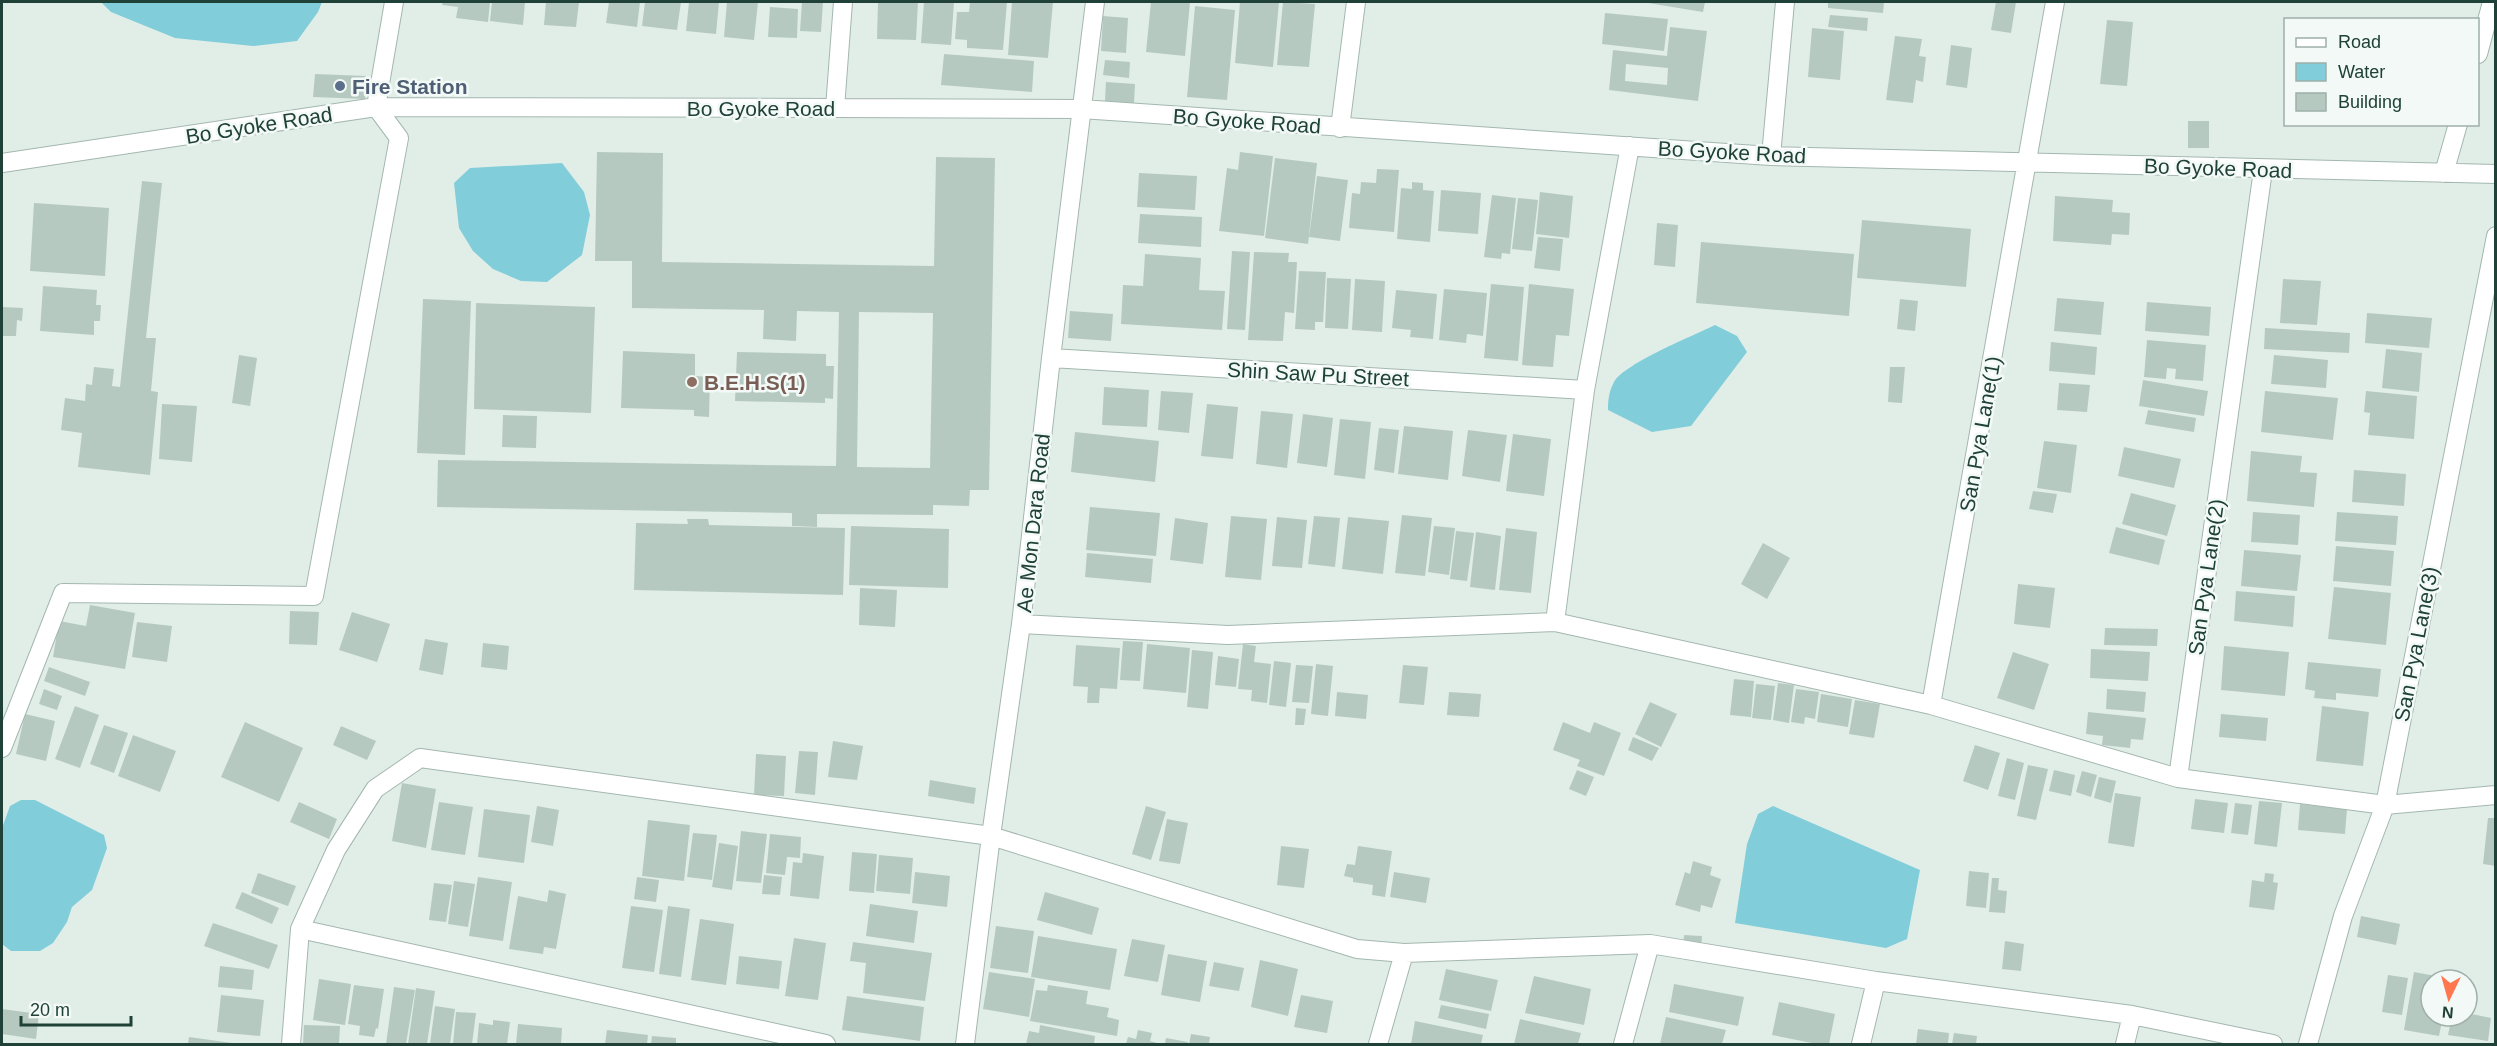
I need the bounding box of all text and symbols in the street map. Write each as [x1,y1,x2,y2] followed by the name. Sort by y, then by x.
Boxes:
[2284,18,2479,126] legend
[2338,32,2381,52] text: Road
[2338,62,2385,82] text: Water
[352,75,468,98] place label: Fire Station
[333,79,347,93] marker: Fire Station
[2338,92,2402,112] text: Building
[687,97,835,120] street label: Bo Gyoke Road
[184,102,334,148] street label: Bo Gyoke Road
[1172,104,1322,138] street label: Bo Gyoke Road
[1657,137,1807,167] street label: Bo Gyoke Road
[2144,154,2292,182] street label: Bo Gyoke Road
[1955,354,2005,514] street label: San Pya Lane(1)
[1226,358,1410,390] street label: Shin Saw Pu Street
[704,371,806,394] place label: B.E.H.S(1)
[685,375,699,389] marker: B.E.H.S(1)
[1012,432,1054,614] street label: Ae Mon Dara Road
[2184,497,2228,657] street label: San Pya Lane(2)
[2390,564,2442,724] street label: San Pya Lane(3)
[2419,968,2479,1028] north arrow
[21,989,130,1027] scale bar
[30,1000,70,1020] text: 20 m
[2441,1003,2454,1021] text: N

